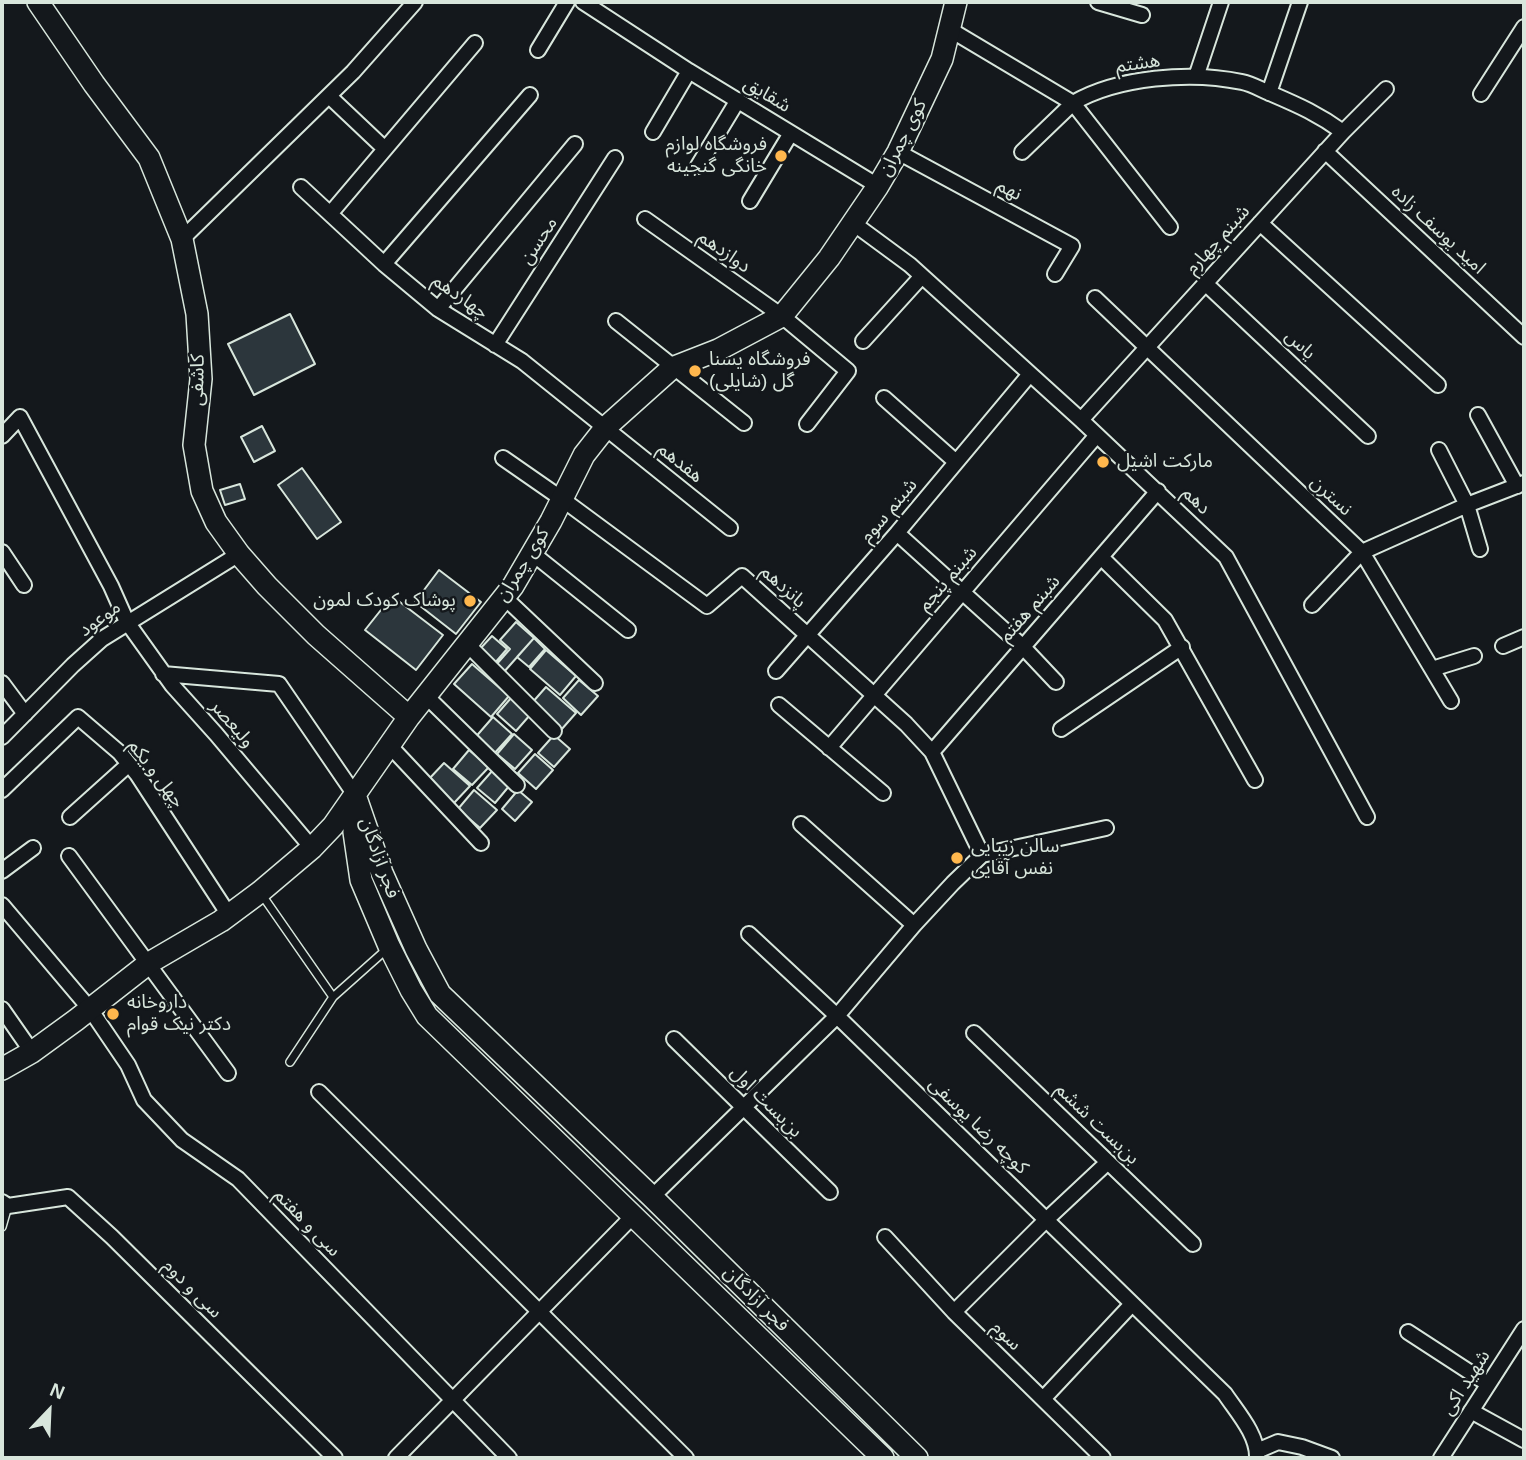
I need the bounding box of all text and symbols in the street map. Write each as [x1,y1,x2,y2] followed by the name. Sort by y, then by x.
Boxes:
[1114,50,1162,78] street label: هشتم
[739,72,795,118] street label: شقایق
[874,96,932,180] street label: کوی چمران
[666,134,767,178] place label: فروشگاه لوازم خانگی گنجینه
[773,148,789,164] marker: فروشگاه لوازم خانگی گنجینه
[992,174,1026,206] street label: نهم
[1386,181,1490,279] street label: امید یوسف زاده
[1181,201,1255,279] street label: شبنم چهارم
[515,213,563,269] street label: محسن
[693,226,755,278] street label: دوازدهم
[427,269,493,325] street label: چهاردهم
[1280,325,1320,365] street label: یاس
[709,349,810,393] place label: فروشگاه یسنا گل (شایلی)
[186,354,210,406] street label: کاشفی
[687,363,703,379] marker: فروشگاه یسنا گل (شایلی)
[653,438,707,488] street label: هفدهم
[1117,451,1213,473] place label: مارکت اشیل
[1095,454,1111,470] marker: مارکت اشیل
[1305,471,1357,521] street label: نسترن
[856,474,922,548] street label: شبنم سوم
[1177,482,1215,520] street label: دهم
[491,524,555,606] street label: کوی چمران
[914,542,982,616] street label: شبنم پنجم
[755,560,811,614] street label: پانزدهم
[995,571,1065,647] street label: شبنم هفتم
[313,590,456,612] place label: پوشاک کودک لمون
[462,593,478,609] marker: پوشاک کودک لمون
[74,596,126,642] street label: موعود
[205,695,259,753] street label: ولیعصر
[123,735,189,813] street label: چهل و یکم
[354,814,404,902] street label: فجر آزادگان
[971,836,1059,880] place label: سالن زیبایی نفس آقایی
[949,850,965,866] marker: سالن زیبایی نفس آقایی
[127,992,231,1036] place label: داروخانه دکتر نیک قوام
[105,1006,121,1022] marker: داروخانه دکتر نیک قوام
[725,1061,807,1143] street label: بن‌بست اول
[923,1073,1033,1179] street label: کوچه رضا یوسفی
[1050,1078,1144,1170] street label: بن‌بست ششم
[269,1184,345,1262] street label: سی و هفتم
[158,1255,226,1323] street label: سی و دوم
[718,1261,794,1337] street label: فجر آزادگان
[986,1316,1026,1356] street label: سوم
[1436,1346,1496,1420] street label: شهید اکی
[14,1376,84,1446] north arrow
[47,1379,68,1404] text: N

